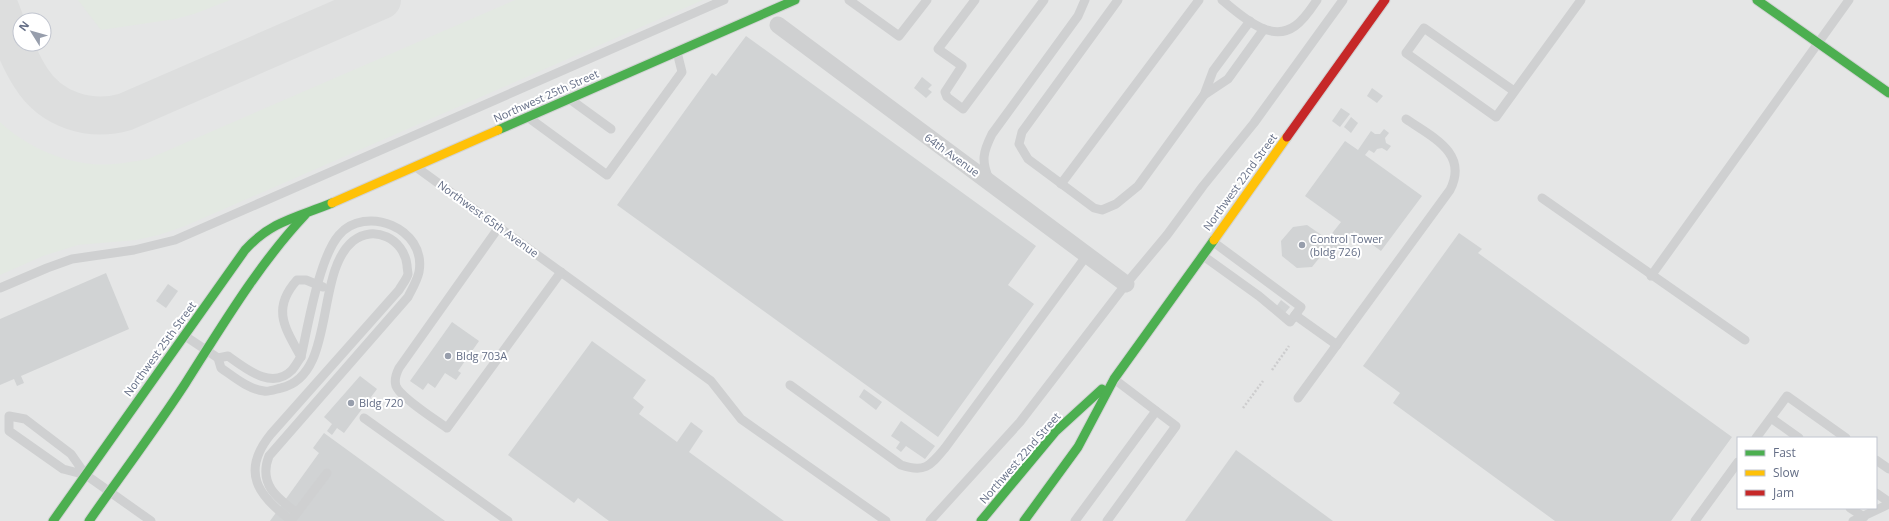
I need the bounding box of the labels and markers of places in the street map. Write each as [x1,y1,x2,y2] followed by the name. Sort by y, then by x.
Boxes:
[1310,231,1383,259] place label: Control Tower (bldg 726)
[1297,240,1307,250] marker: Control Tower (bldg 726)
[456,348,507,363] place label: Bldg 703A
[443,351,453,361] marker: Bldg 703A
[359,395,403,410] place label: Bldg 720
[346,398,356,408] marker: Bldg 720

